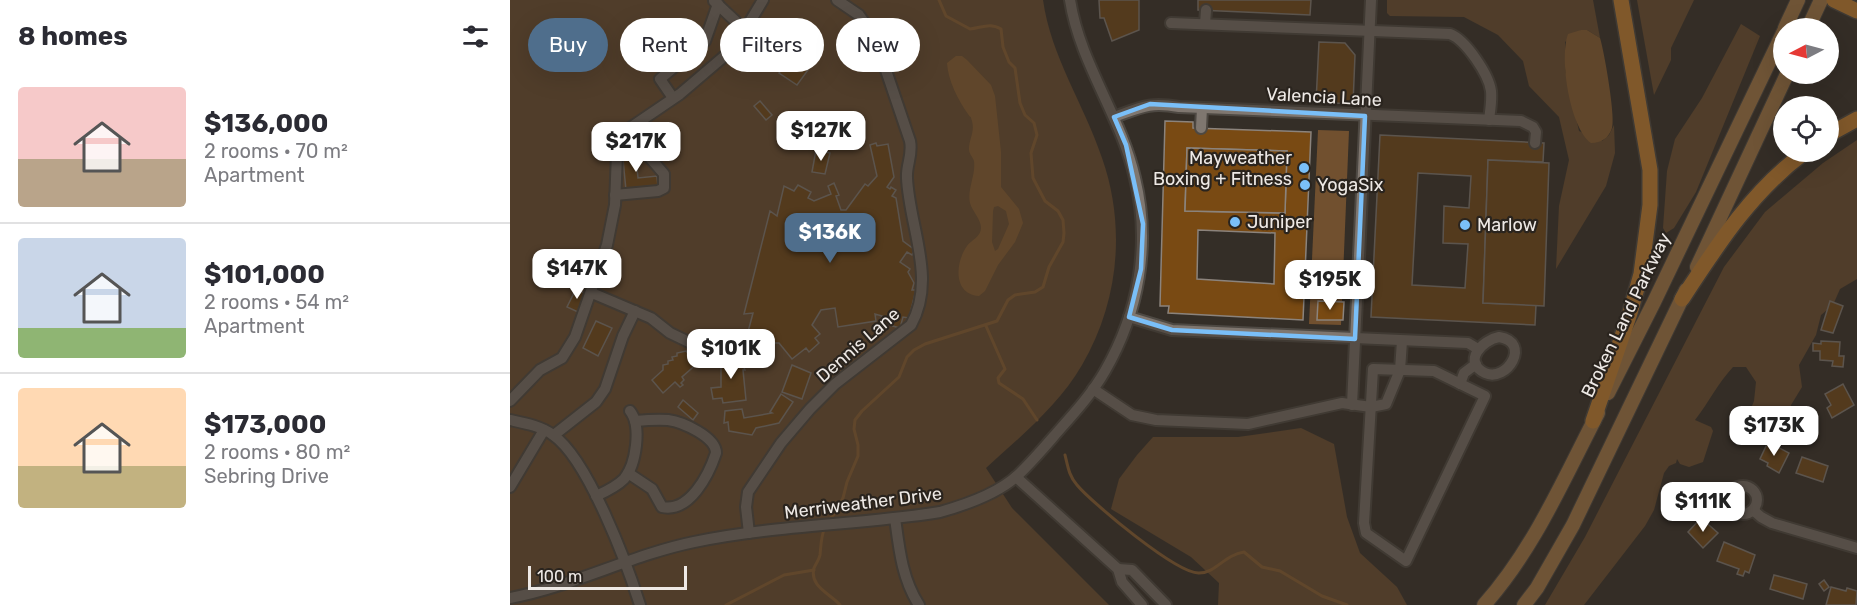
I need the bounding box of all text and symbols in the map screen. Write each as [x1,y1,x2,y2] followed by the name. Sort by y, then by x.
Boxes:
[528,18,608,72] chip: Buy
[620,18,708,72] chip: Rent
[720,18,824,72] chip: Filters
[836,18,920,72] chip: New
[1773,18,1839,84] north arrow
[1773,18,1839,162] map controls
[459,20,492,53] icon: filters
[18,21,128,52] text: 8 homes
[1266,83,1382,111] street label: Valencia Lane
[1773,96,1839,162] button: locate
[204,108,328,139] text: $136,000
[66,111,138,183] icon: home
[779,111,863,162] pin: $127K
[790,118,852,142] text: $127K
[594,122,678,173] pin: $217K
[605,129,667,153] text: $217K
[204,139,348,163] text: 2 rooms · 70 m²
[1153,147,1292,190] place label: Mayweather Boxing + Fitness
[1297,161,1311,175] marker: Mayweather Boxing + Fitness
[204,163,305,187] text: Apartment
[1317,174,1384,196] place label: YogaSix
[1298,178,1312,192] marker: YogaSix
[1247,211,1312,233] place label: Juniper
[788,213,872,264] pin: $136K
[1477,214,1537,236] place label: Marlow
[1228,215,1242,229] marker: Juniper
[1458,218,1472,232] marker: Marlow
[799,220,861,244] text: $136K
[1577,229,1676,401] street label: Broken Land Parkway
[535,249,619,300] pin: $147K
[546,256,608,280] text: $147K
[204,259,325,290] text: $101,000
[1288,260,1372,311] pin: $195K
[66,262,138,334] icon: home
[1299,267,1361,291] text: $195K
[204,290,349,314] text: 2 rooms · 54 m²
[812,303,904,387] street label: Dennis Lane
[204,314,305,338] text: Apartment
[689,329,773,380] pin: $101K
[701,336,761,360] text: $101K
[1732,406,1816,457] pin: $173K
[204,409,326,440] text: $173,000
[66,412,138,484] icon: home
[1743,413,1805,437] text: $173K
[204,440,350,464] text: 2 rooms · 80 m²
[204,464,329,488] text: Sebring Drive
[783,482,943,524] street label: Merriweather Drive
[1661,482,1745,533] pin: $111K
[1675,489,1731,513] text: $111K
[528,563,687,590] scale bar
[537,567,582,586] text: 100 m

